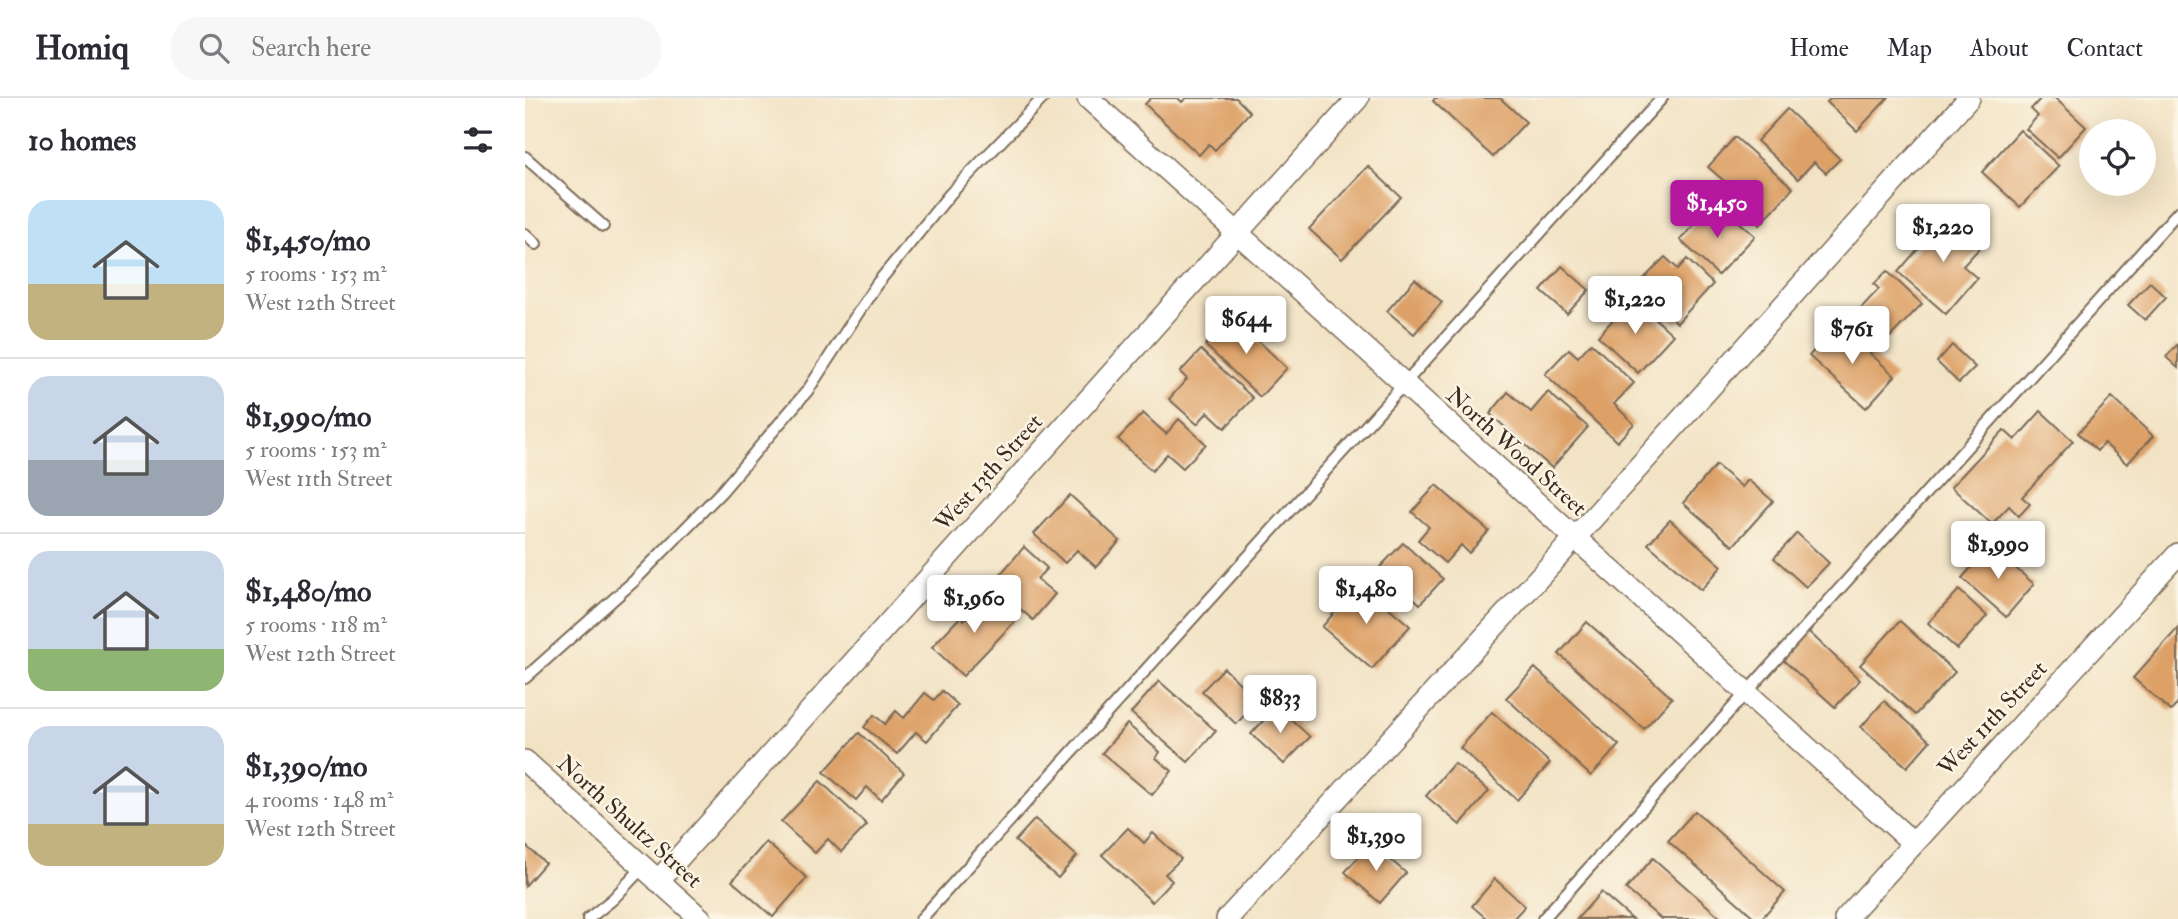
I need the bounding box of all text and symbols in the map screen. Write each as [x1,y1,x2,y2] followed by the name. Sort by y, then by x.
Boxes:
[171,17,661,80] search box
[35,28,129,69] text: Homiq
[195,29,233,67] icon: search
[251,32,371,64] text: Search here
[1789,33,1849,64] text: Home
[1887,33,1932,64] text: Map
[1970,33,2029,64] text: About
[2067,33,2143,64] text: Contact
[2079,119,2156,196] map controls
[2079,119,2156,196] button: locate
[459,121,497,159] icon: filters
[28,122,136,159] text: 10 homes
[1660,180,1774,240] pin: $1,450
[1686,188,1748,217] text: $1,450
[1886,204,2000,264] pin: $1,220
[1912,212,1974,241] text: $1,220
[245,222,370,259] text: $1,450/mo
[84,228,168,312] icon: home
[245,259,387,288] text: 5 rooms · 153 m²
[1578,276,1692,336] pin: $1,220
[1604,284,1666,313] text: $1,220
[245,288,396,317] text: West 12th Street
[1205,296,1287,356] pin: $644
[1221,304,1271,333] text: $644
[1811,306,1893,366] pin: $761
[1830,314,1874,343] text: $761
[1440,381,1593,522] street label: North Wood Street
[245,398,371,435] text: $1,990/mo
[84,404,168,488] icon: home
[927,408,1049,538] street label: West 13th Street
[245,435,387,464] text: 5 rooms · 153 m²
[245,464,392,493] text: West 11th Street
[1941,522,2055,581] pin: $1,990
[1967,529,2029,558] text: $1,990
[1309,566,1423,626] pin: $1,480
[245,573,372,610] text: $1,480/mo
[1335,574,1397,603] text: $1,480
[917,575,1031,635] pin: $1,960
[84,579,168,663] icon: home
[943,583,1005,612] text: $1,960
[245,610,387,639] text: 5 rooms · 118 m²
[245,639,396,668] text: West 12th Street
[1931,655,2053,783] street label: West 11th Street
[1239,676,1321,735] pin: $833
[1259,683,1301,712] text: $833
[245,748,367,785] text: $1,390/mo
[551,749,708,894] street label: North Shultz Street
[84,754,168,838] icon: home
[245,785,393,814] text: 4 rooms · 148 m²
[245,814,396,843] text: West 12th Street
[1319,814,1433,873] pin: $1,390
[1346,821,1406,850] text: $1,390

